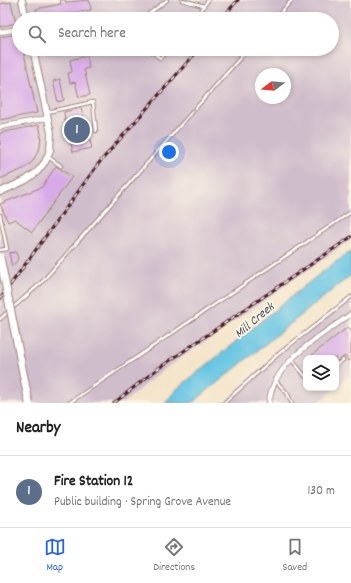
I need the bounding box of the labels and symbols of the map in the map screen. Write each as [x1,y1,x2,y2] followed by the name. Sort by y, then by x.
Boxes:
[255,68,291,104] north arrow
[64,115,90,145] pin: 1
[159,142,179,162] your location
[231,297,280,343] water label: Mill Creek

